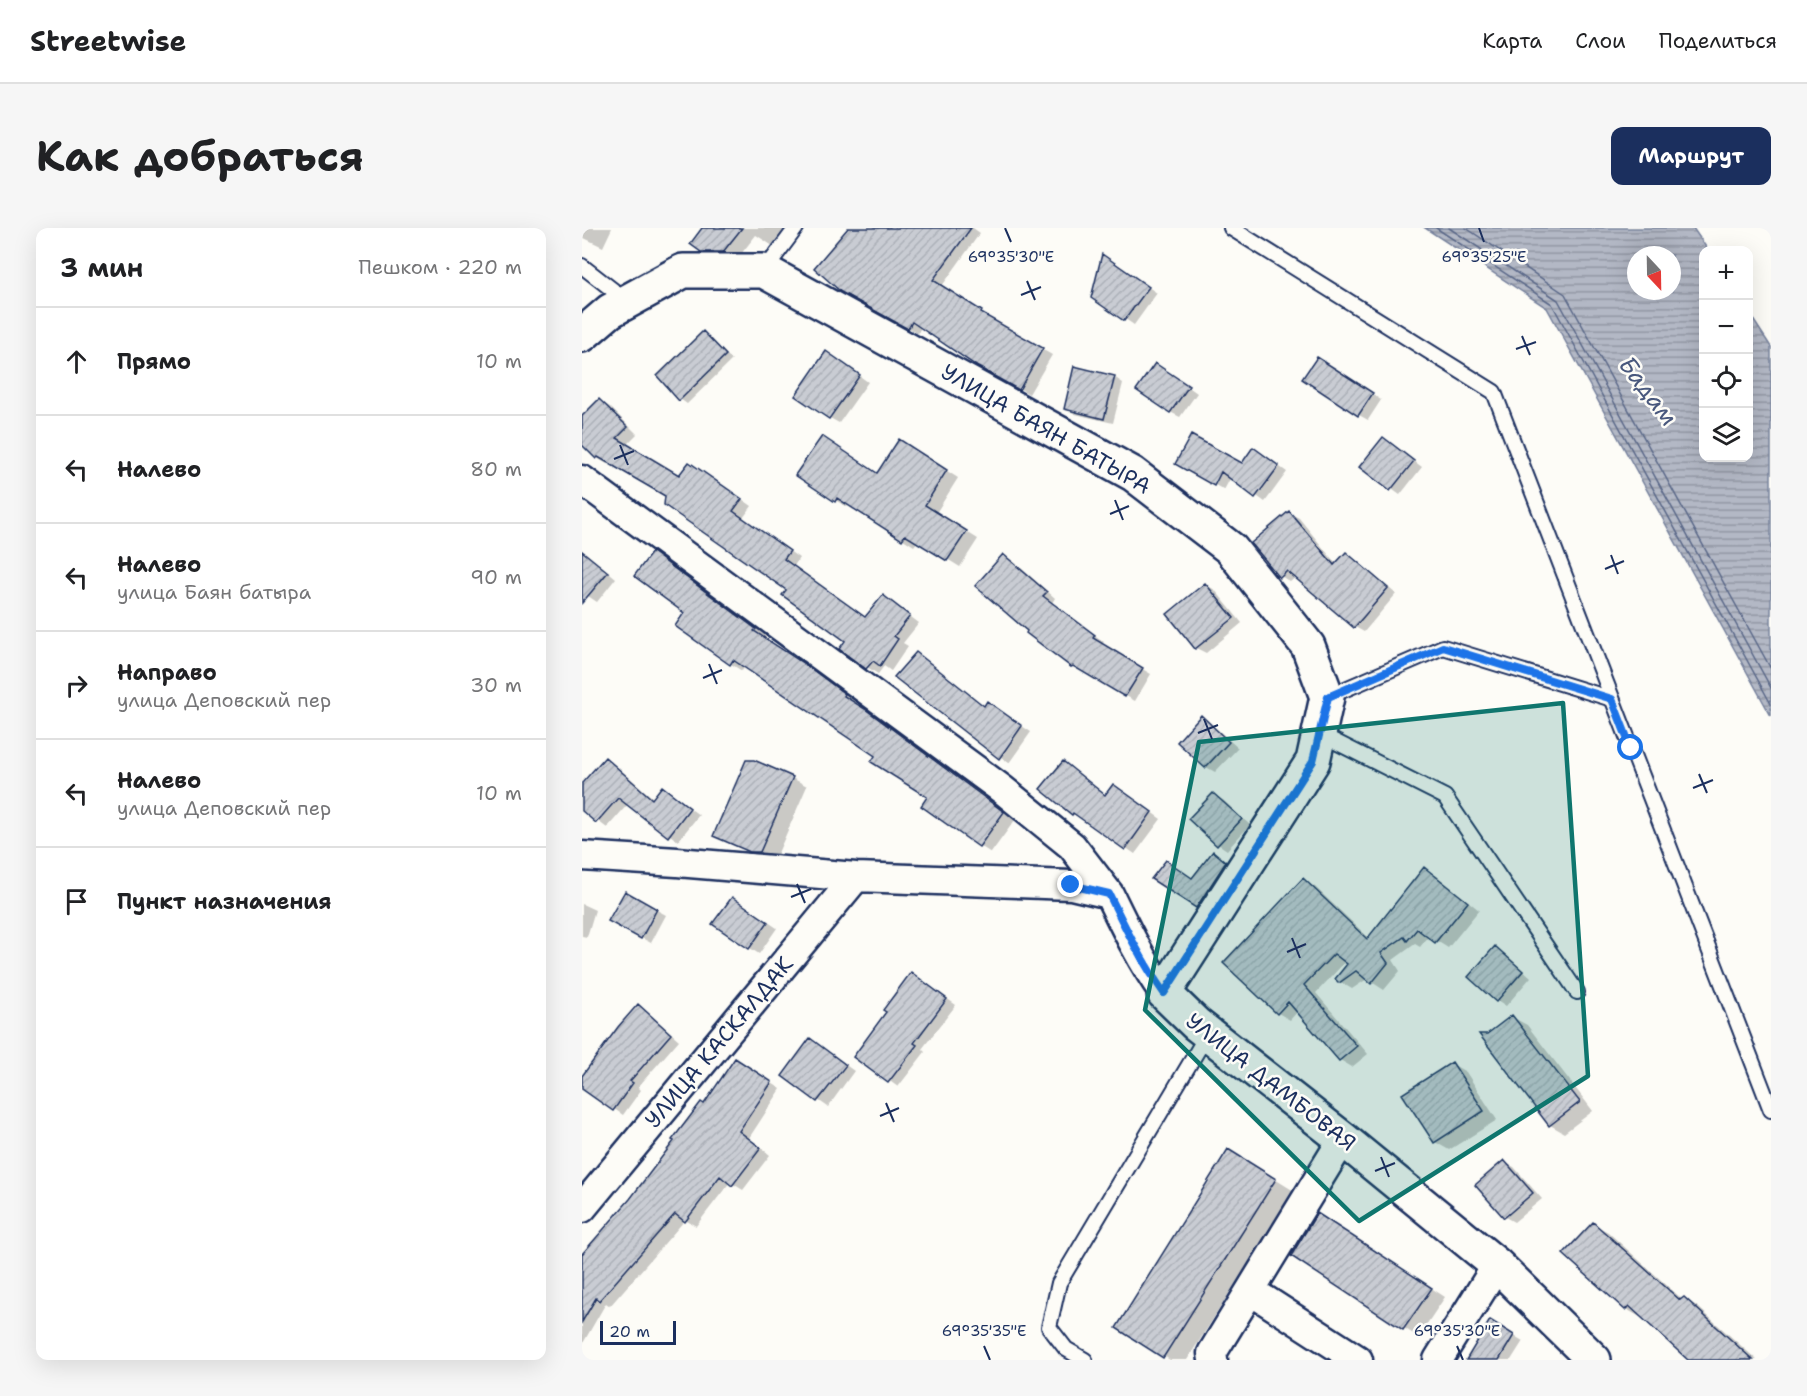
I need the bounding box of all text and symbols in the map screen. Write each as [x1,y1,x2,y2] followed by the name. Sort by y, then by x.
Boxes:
[30,22,186,60] text: Streetwise
[1482,27,1542,55] text: Карта
[1575,27,1626,55] text: Слои
[1659,27,1777,55] text: Поделиться
[1611,127,1771,185] button: Маршрут
[36,128,364,184] text: Как добраться
[1627,246,1681,300] north arrow
[1699,246,1753,462] map controls
[1699,246,1753,300] button: +
[968,247,1054,267] text: 69°35'30"E
[1442,247,1526,267] text: 69°35'25"E
[60,250,143,285] text: 3 мин
[359,254,522,280] text: Пешком · 220 m
[1699,300,1753,354] button: −
[60,345,93,378] icon: ahead
[117,347,191,376] text: Прямо
[476,348,522,374] text: 10 m
[1611,350,1685,432] water label: Бадам
[1699,354,1753,408] button: locate
[936,357,1156,501] street label: УЛИЦА БАЯН БАТЫРА
[1699,408,1753,462] button: layers
[60,453,93,486] icon: left
[117,455,201,484] text: Налево
[470,456,522,482] text: 80 m
[117,550,201,579] text: Налево
[60,561,93,594] icon: left
[470,564,522,590] text: 90 m
[117,579,311,605] text: улица Баян батыра
[117,658,217,687] text: Направо
[60,669,93,702] icon: right
[470,672,522,698] text: 30 m
[117,687,331,713] text: улица Деповский пер
[1617,734,1643,760] route start
[117,766,201,795] text: Налево
[60,777,93,810] icon: left
[476,780,522,806] text: 10 m
[117,795,331,821] text: улица Деповский пер
[1057,871,1083,897] route end
[60,885,93,918] icon: arrive
[117,887,331,916] text: Пункт назначения
[639,950,799,1134] street label: УЛИЦА КАСКАЛДАК
[1180,1006,1362,1158] street label: УЛИЦА ДАМБОВАЯ
[600,1318,676,1346] scale bar
[609,1321,650,1342] text: 20 m
[942,1321,1026,1341] text: 69°35'35"E
[1414,1321,1500,1341] text: 69°35'30"E

